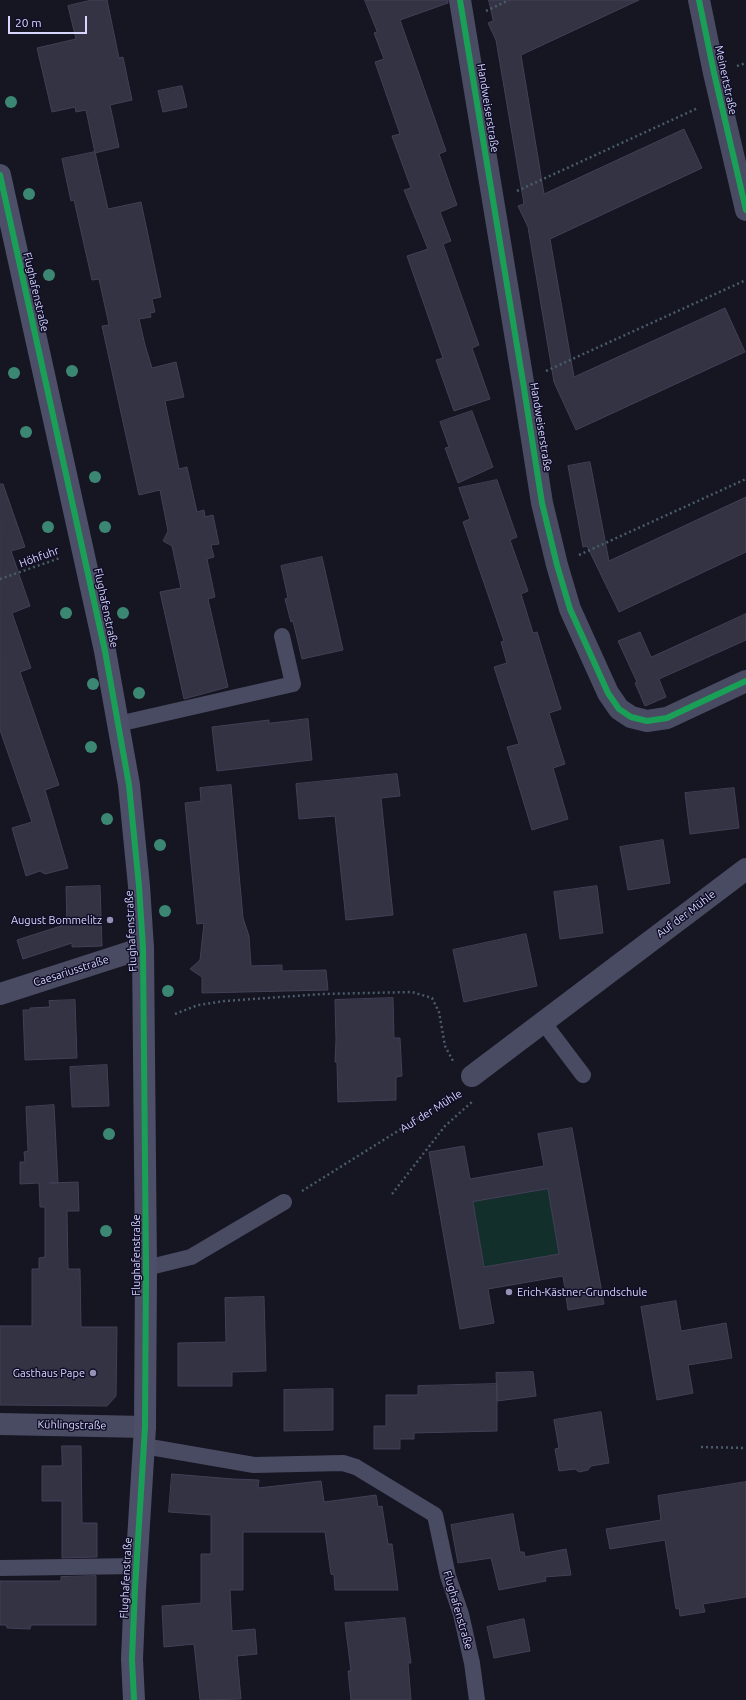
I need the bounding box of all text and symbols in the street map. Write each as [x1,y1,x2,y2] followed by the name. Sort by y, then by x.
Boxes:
[10,8,89,34] scale bar
[15,16,42,29] text: 20 m
[712,44,740,116] street label: Meinertstraße
[474,63,502,153] street label: Handweiserstraße
[20,251,52,333] street label: Flughafenstraße
[527,382,555,472] street label: Handweiserstraße
[17,544,61,570] street label: Höhfuhr
[91,567,121,649] street label: Flughafenstraße
[654,888,718,940] street label: Auf der Mühle
[122,890,140,972] street label: Flughafenstraße
[11,913,102,927] place label: August Bommelitz
[105,915,115,925] marker: August Bommelitz
[32,953,110,989] street label: Caesariusstraße
[398,1087,464,1135] street label: Auf der Mühle
[129,1214,143,1296] street label: Flughafenstraße
[517,1285,647,1299] place label: Erich-Kästner-Grundschule
[504,1287,514,1297] marker: Erich-Kästner-Grundschule
[13,1366,85,1380] place label: Gasthaus Pape
[88,1368,98,1378] marker: Gasthaus Pape
[37,1418,107,1432] street label: Kühlingstraße
[117,1537,135,1619] street label: Flughafenstraße
[440,1569,476,1651] street label: Flughafenstraße

